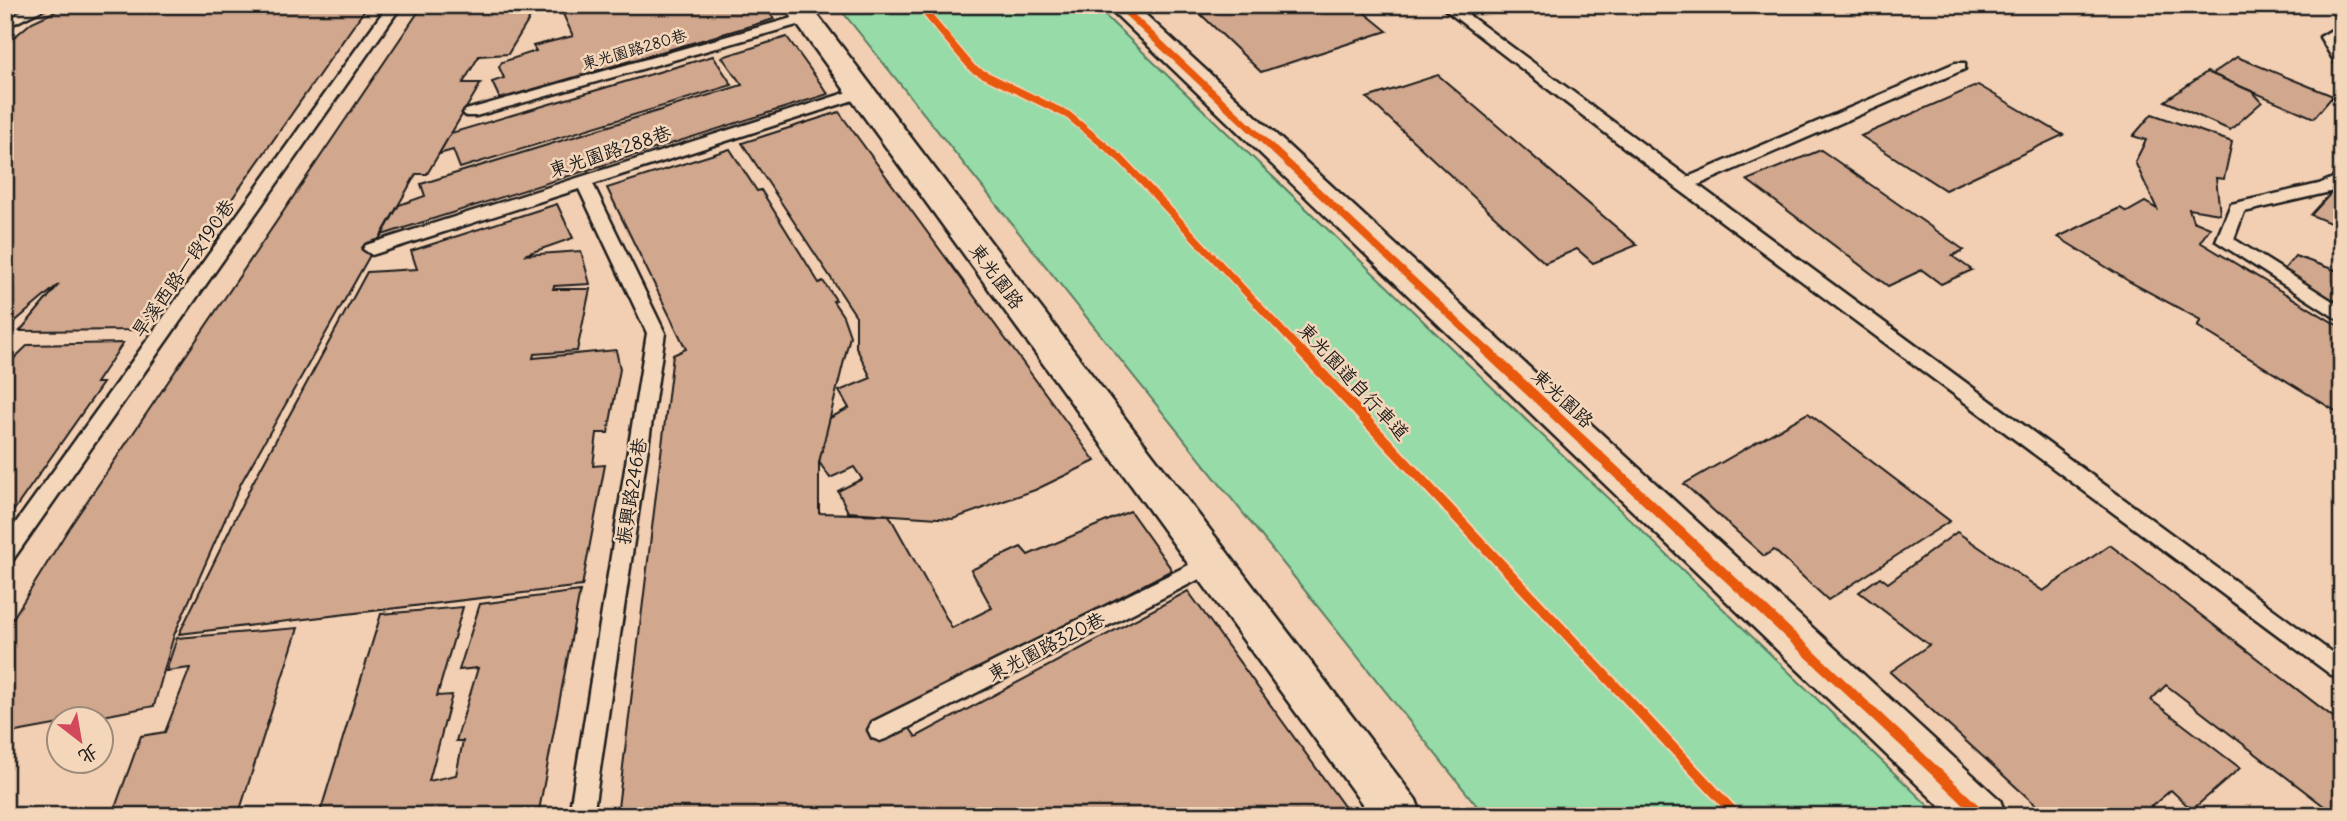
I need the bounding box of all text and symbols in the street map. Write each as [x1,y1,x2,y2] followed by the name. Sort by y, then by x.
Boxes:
[579,24,689,74] street label: 東光園路280巷
[546,120,674,182] street label: 東光園路288巷
[126,194,240,342] street label: 旱溪西路一段190巷
[965,238,1029,314] street label: 東光園路
[1293,317,1415,445] street label: 東光園道自行車道
[1527,363,1599,433] street label: 東光園路
[611,436,651,546] street label: 振興路246巷
[983,606,1109,686] street label: 東光園路320巷
[46,706,116,776] north arrow
[74,739,103,770] text: 北

